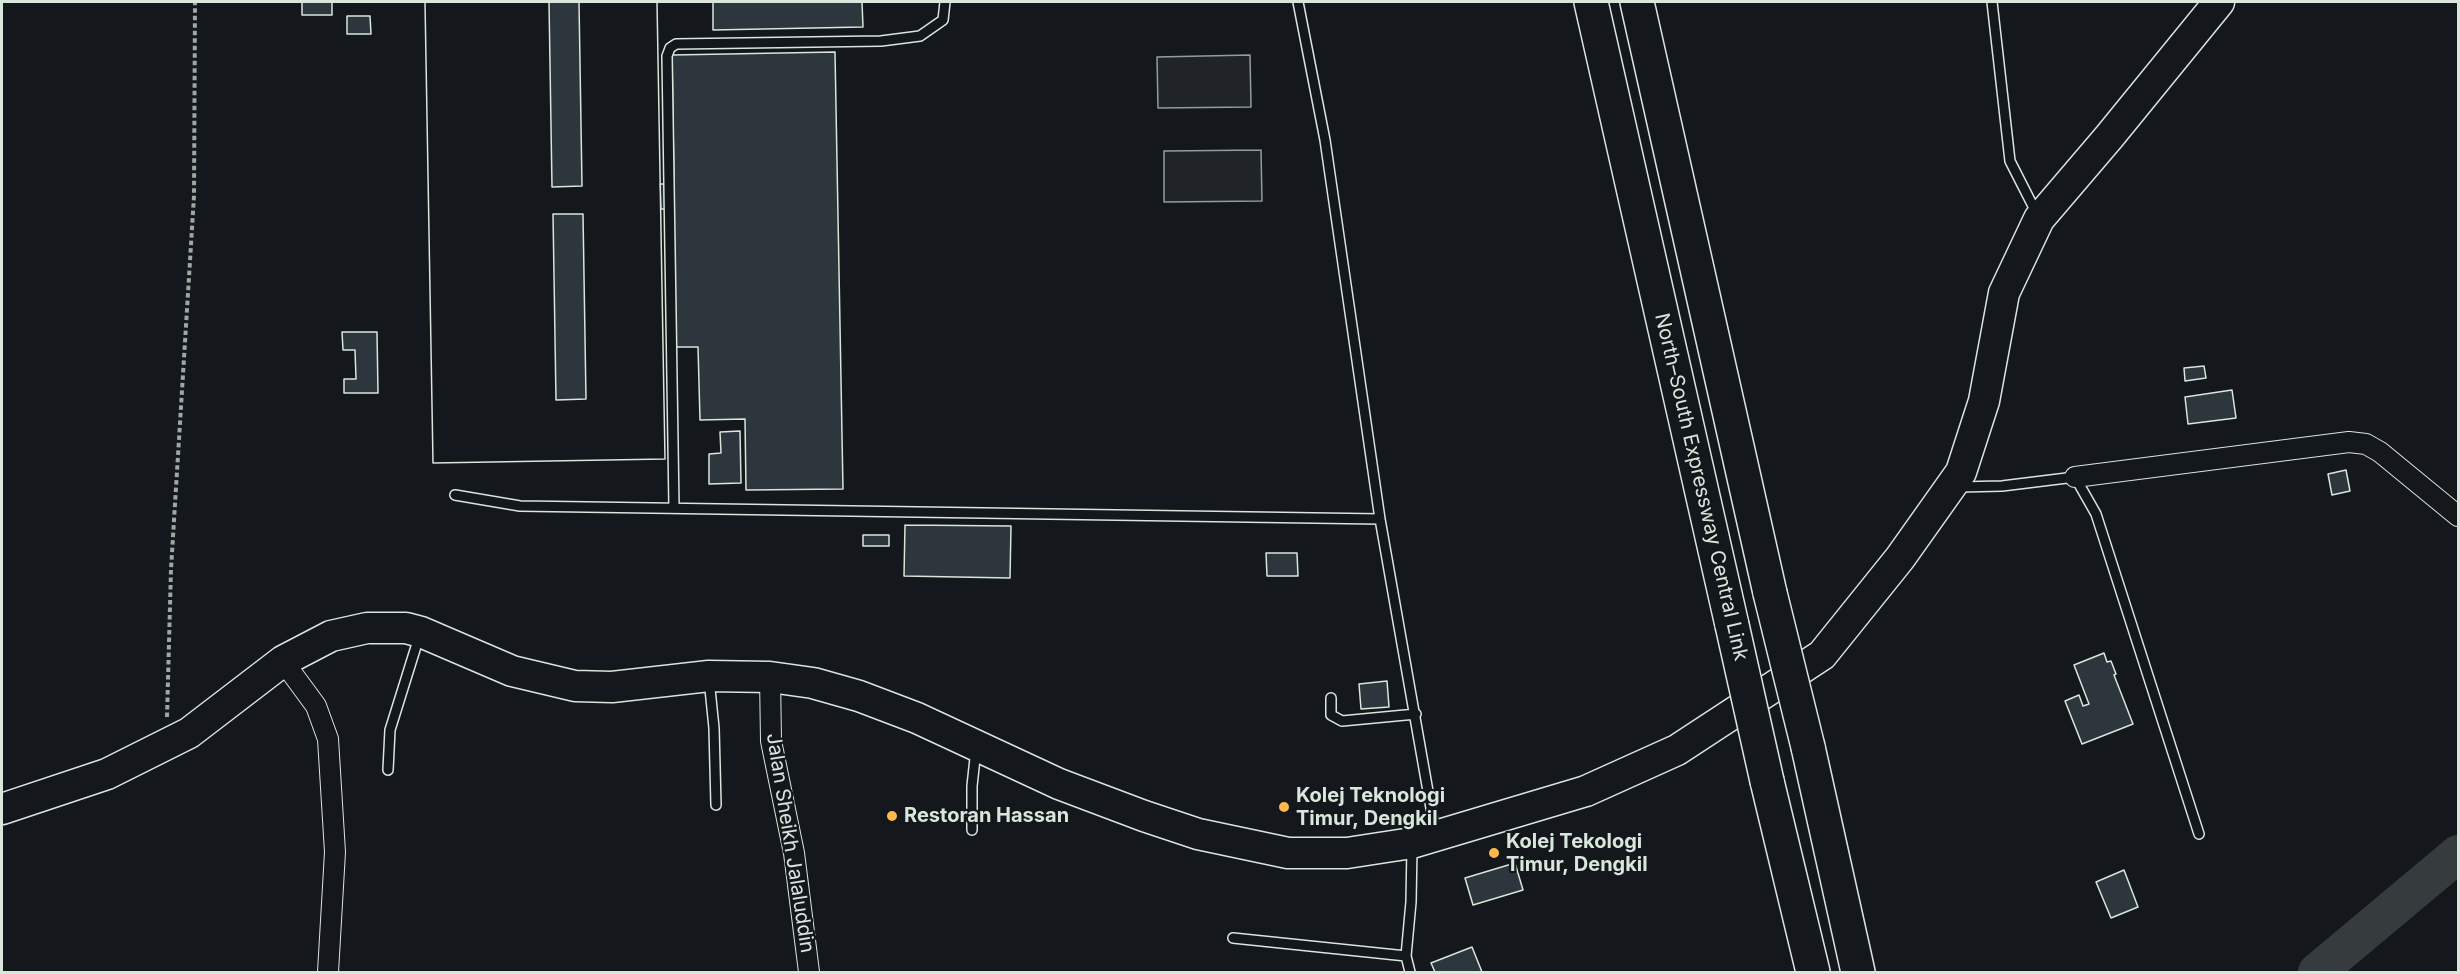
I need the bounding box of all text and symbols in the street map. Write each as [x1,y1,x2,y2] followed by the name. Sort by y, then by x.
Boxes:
[1649,311,1753,663] street label: North–South Expressway Central Link
[761,731,819,955] street label: Jalan Sheikh Jalaluddin
[1296,784,1445,831] place label: Kolej Teknologi Timur, Dengkil
[1277,800,1291,814] marker: Kolej Teknologi Timur, Dengkil
[904,804,1069,828] place label: Restoran Hassan
[885,809,899,823] marker: Restoran Hassan
[1506,830,1648,877] place label: Kolej Tekologi Timur, Dengkil
[1487,846,1501,860] marker: Kolej Tekologi Timur, Dengkil

